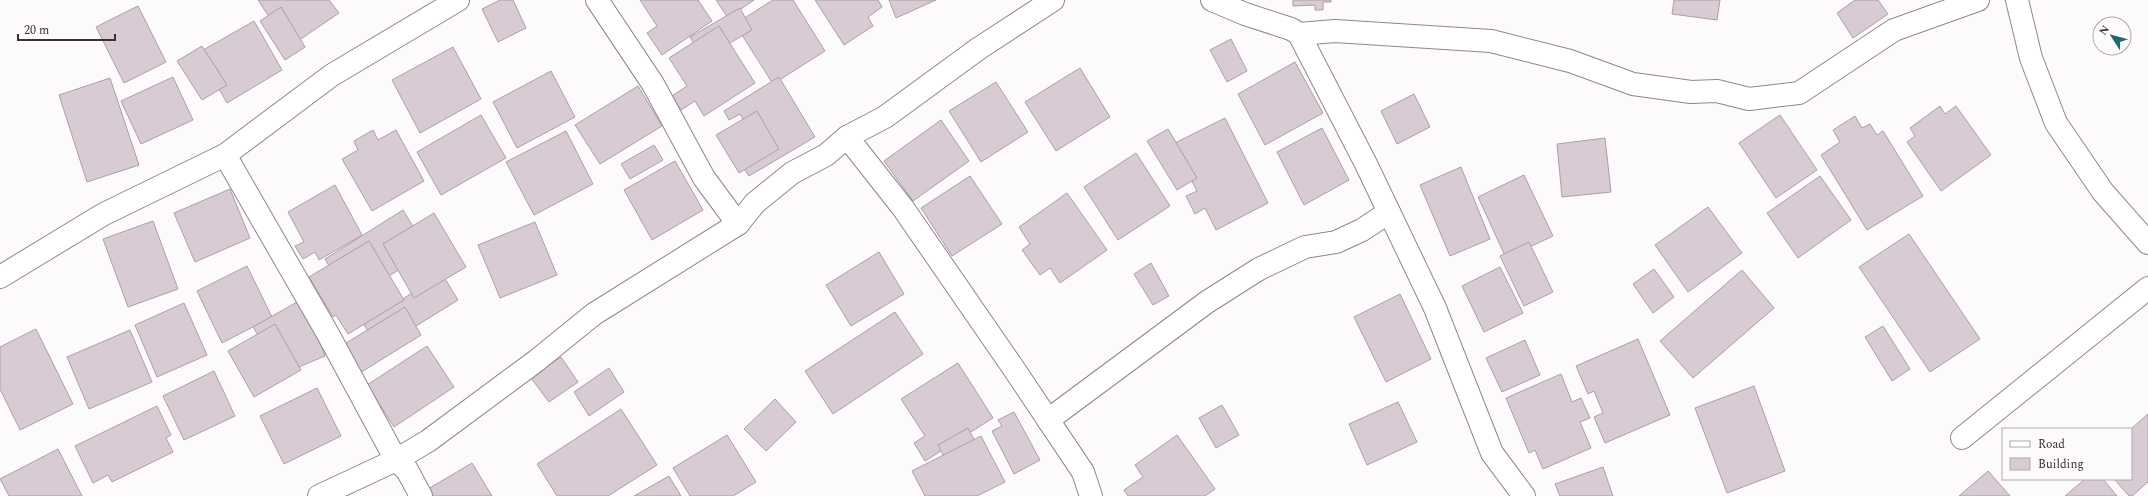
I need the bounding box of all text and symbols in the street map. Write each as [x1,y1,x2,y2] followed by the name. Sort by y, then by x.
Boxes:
[18,16,115,42] scale bar
[2092,16,2132,56] north arrow
[24,21,49,40] text: 20 m
[2095,22,2114,39] text: N
[2002,428,2132,480] legend
[2038,435,2065,454] text: Road
[2038,455,2084,474] text: Building

